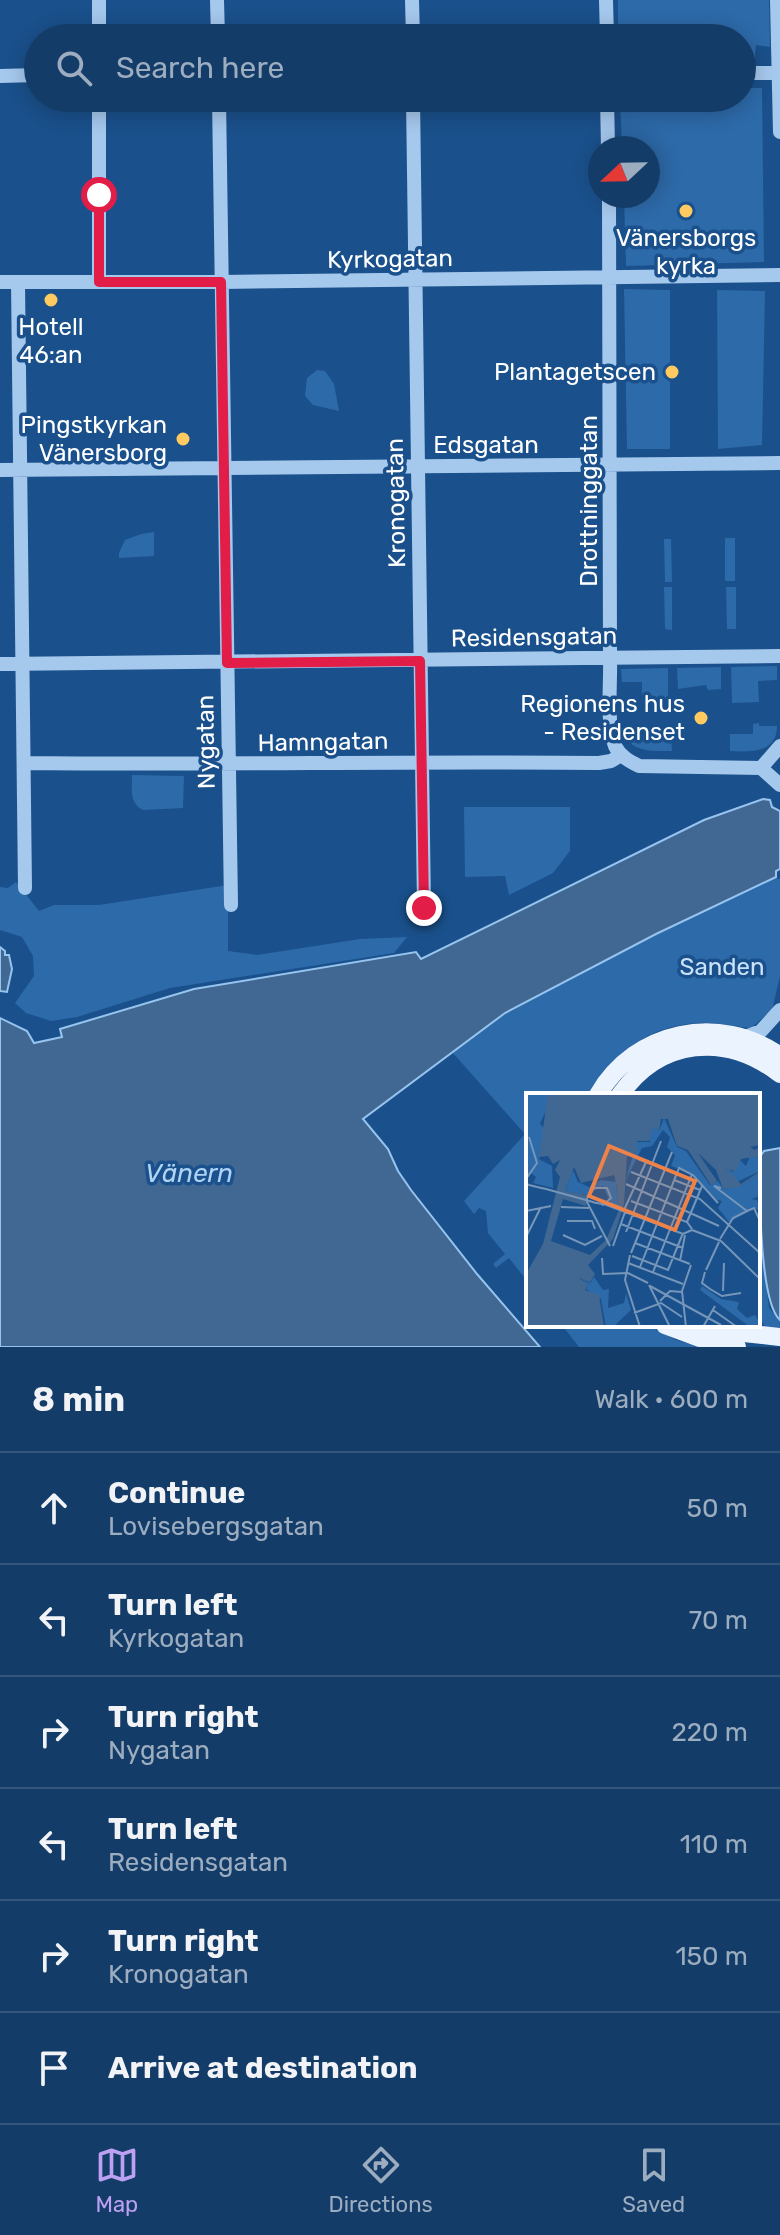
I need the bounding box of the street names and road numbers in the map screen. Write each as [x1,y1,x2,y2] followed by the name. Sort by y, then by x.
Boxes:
[327,244,453,274] street label: Kyrkogatan
[575,415,603,587] street label: Drottninggatan
[433,431,539,459] street label: Edsgatan
[381,438,411,568] street label: Kronogatan
[451,622,617,652] street label: Residensgatan
[191,695,221,789] street label: Nygatan
[257,727,389,757] street label: Hamngatan

